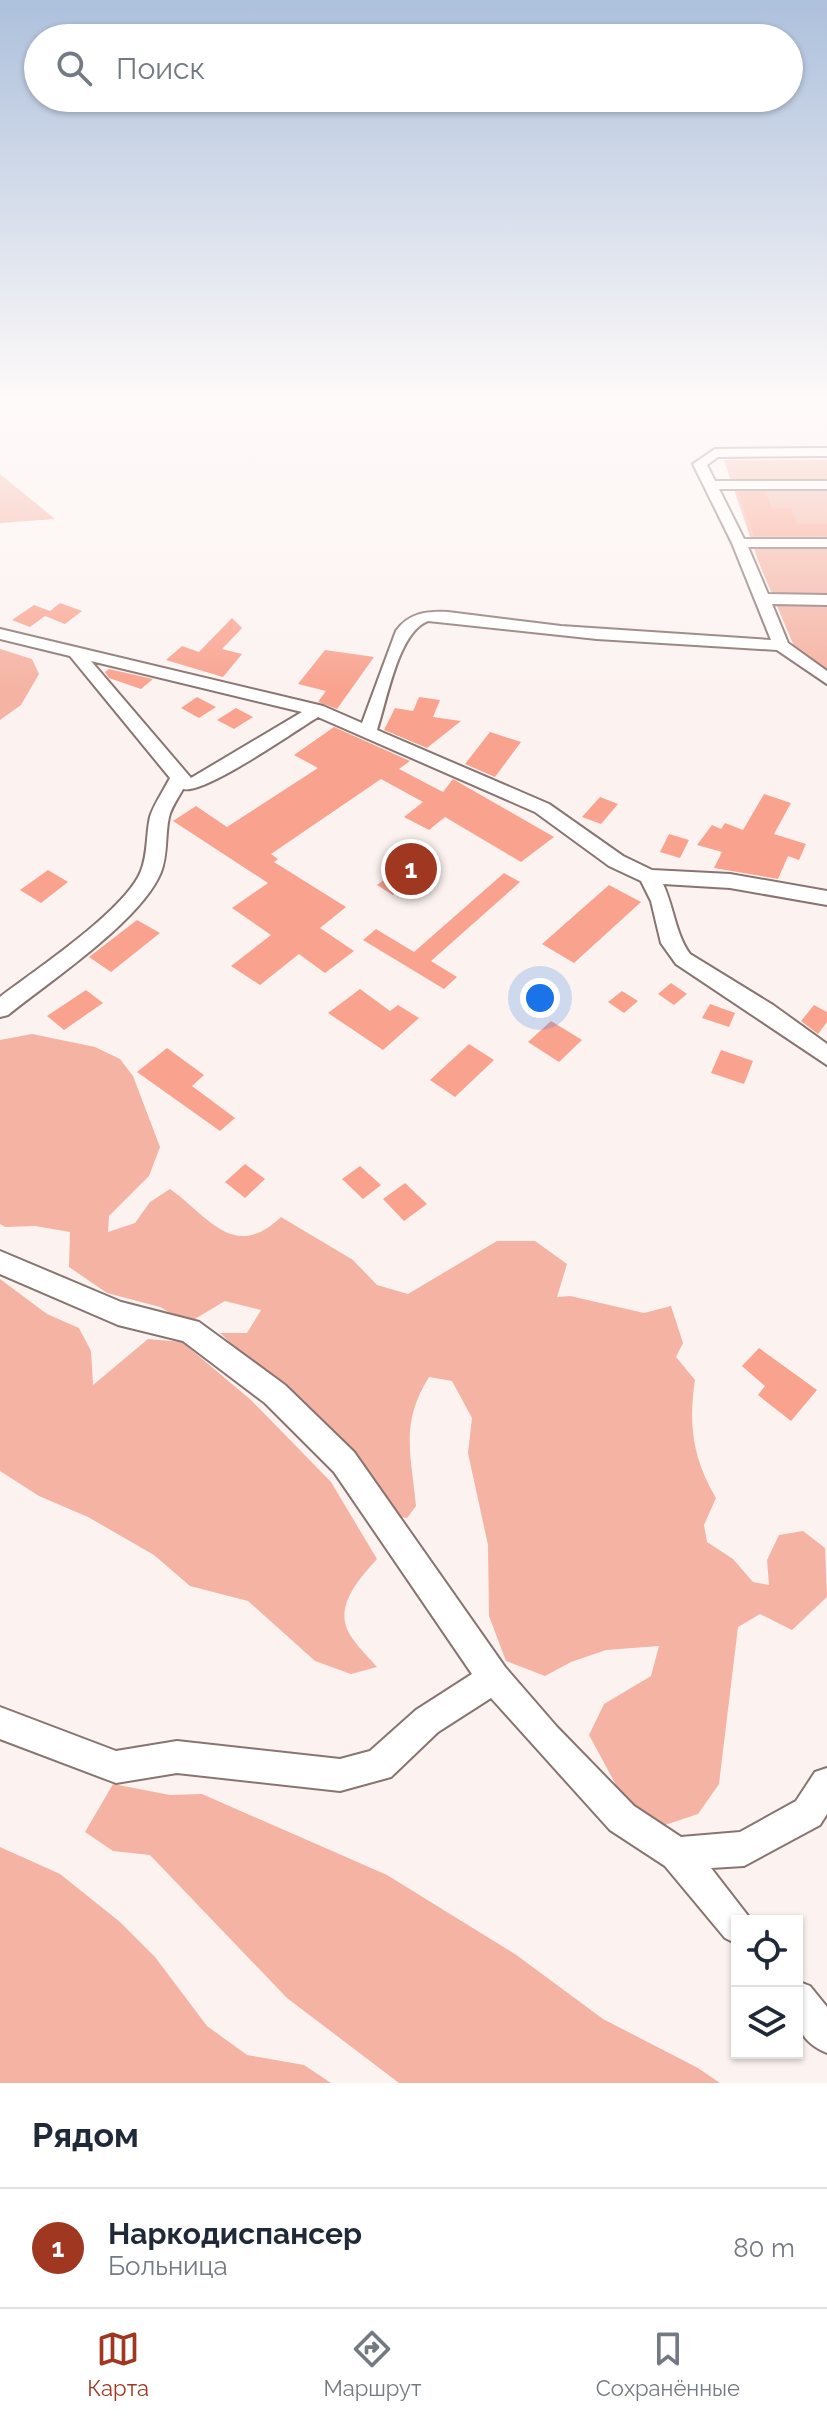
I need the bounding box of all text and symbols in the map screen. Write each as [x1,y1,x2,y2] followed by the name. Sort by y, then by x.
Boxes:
[24,24,803,112] search box
[52,46,96,90] icon: search
[116,51,205,86] text: Поиск
[385,839,437,899] pin: 1
[520,978,560,1018] your location
[731,1915,803,2059] map controls
[731,1915,803,1987] button: locate
[731,1987,803,2059] button: layers
[32,2115,139,2155] text: Рядом
[108,2216,362,2251] text: Наркодиспансер
[52,2233,64,2263] text: 1
[733,2233,795,2263] text: 80 m
[108,2251,228,2281] text: Больница
[87,2327,149,2401] tab: Карта
[323,2327,421,2401] tab: Маршрут
[596,2327,740,2401] tab: Сохранённые

